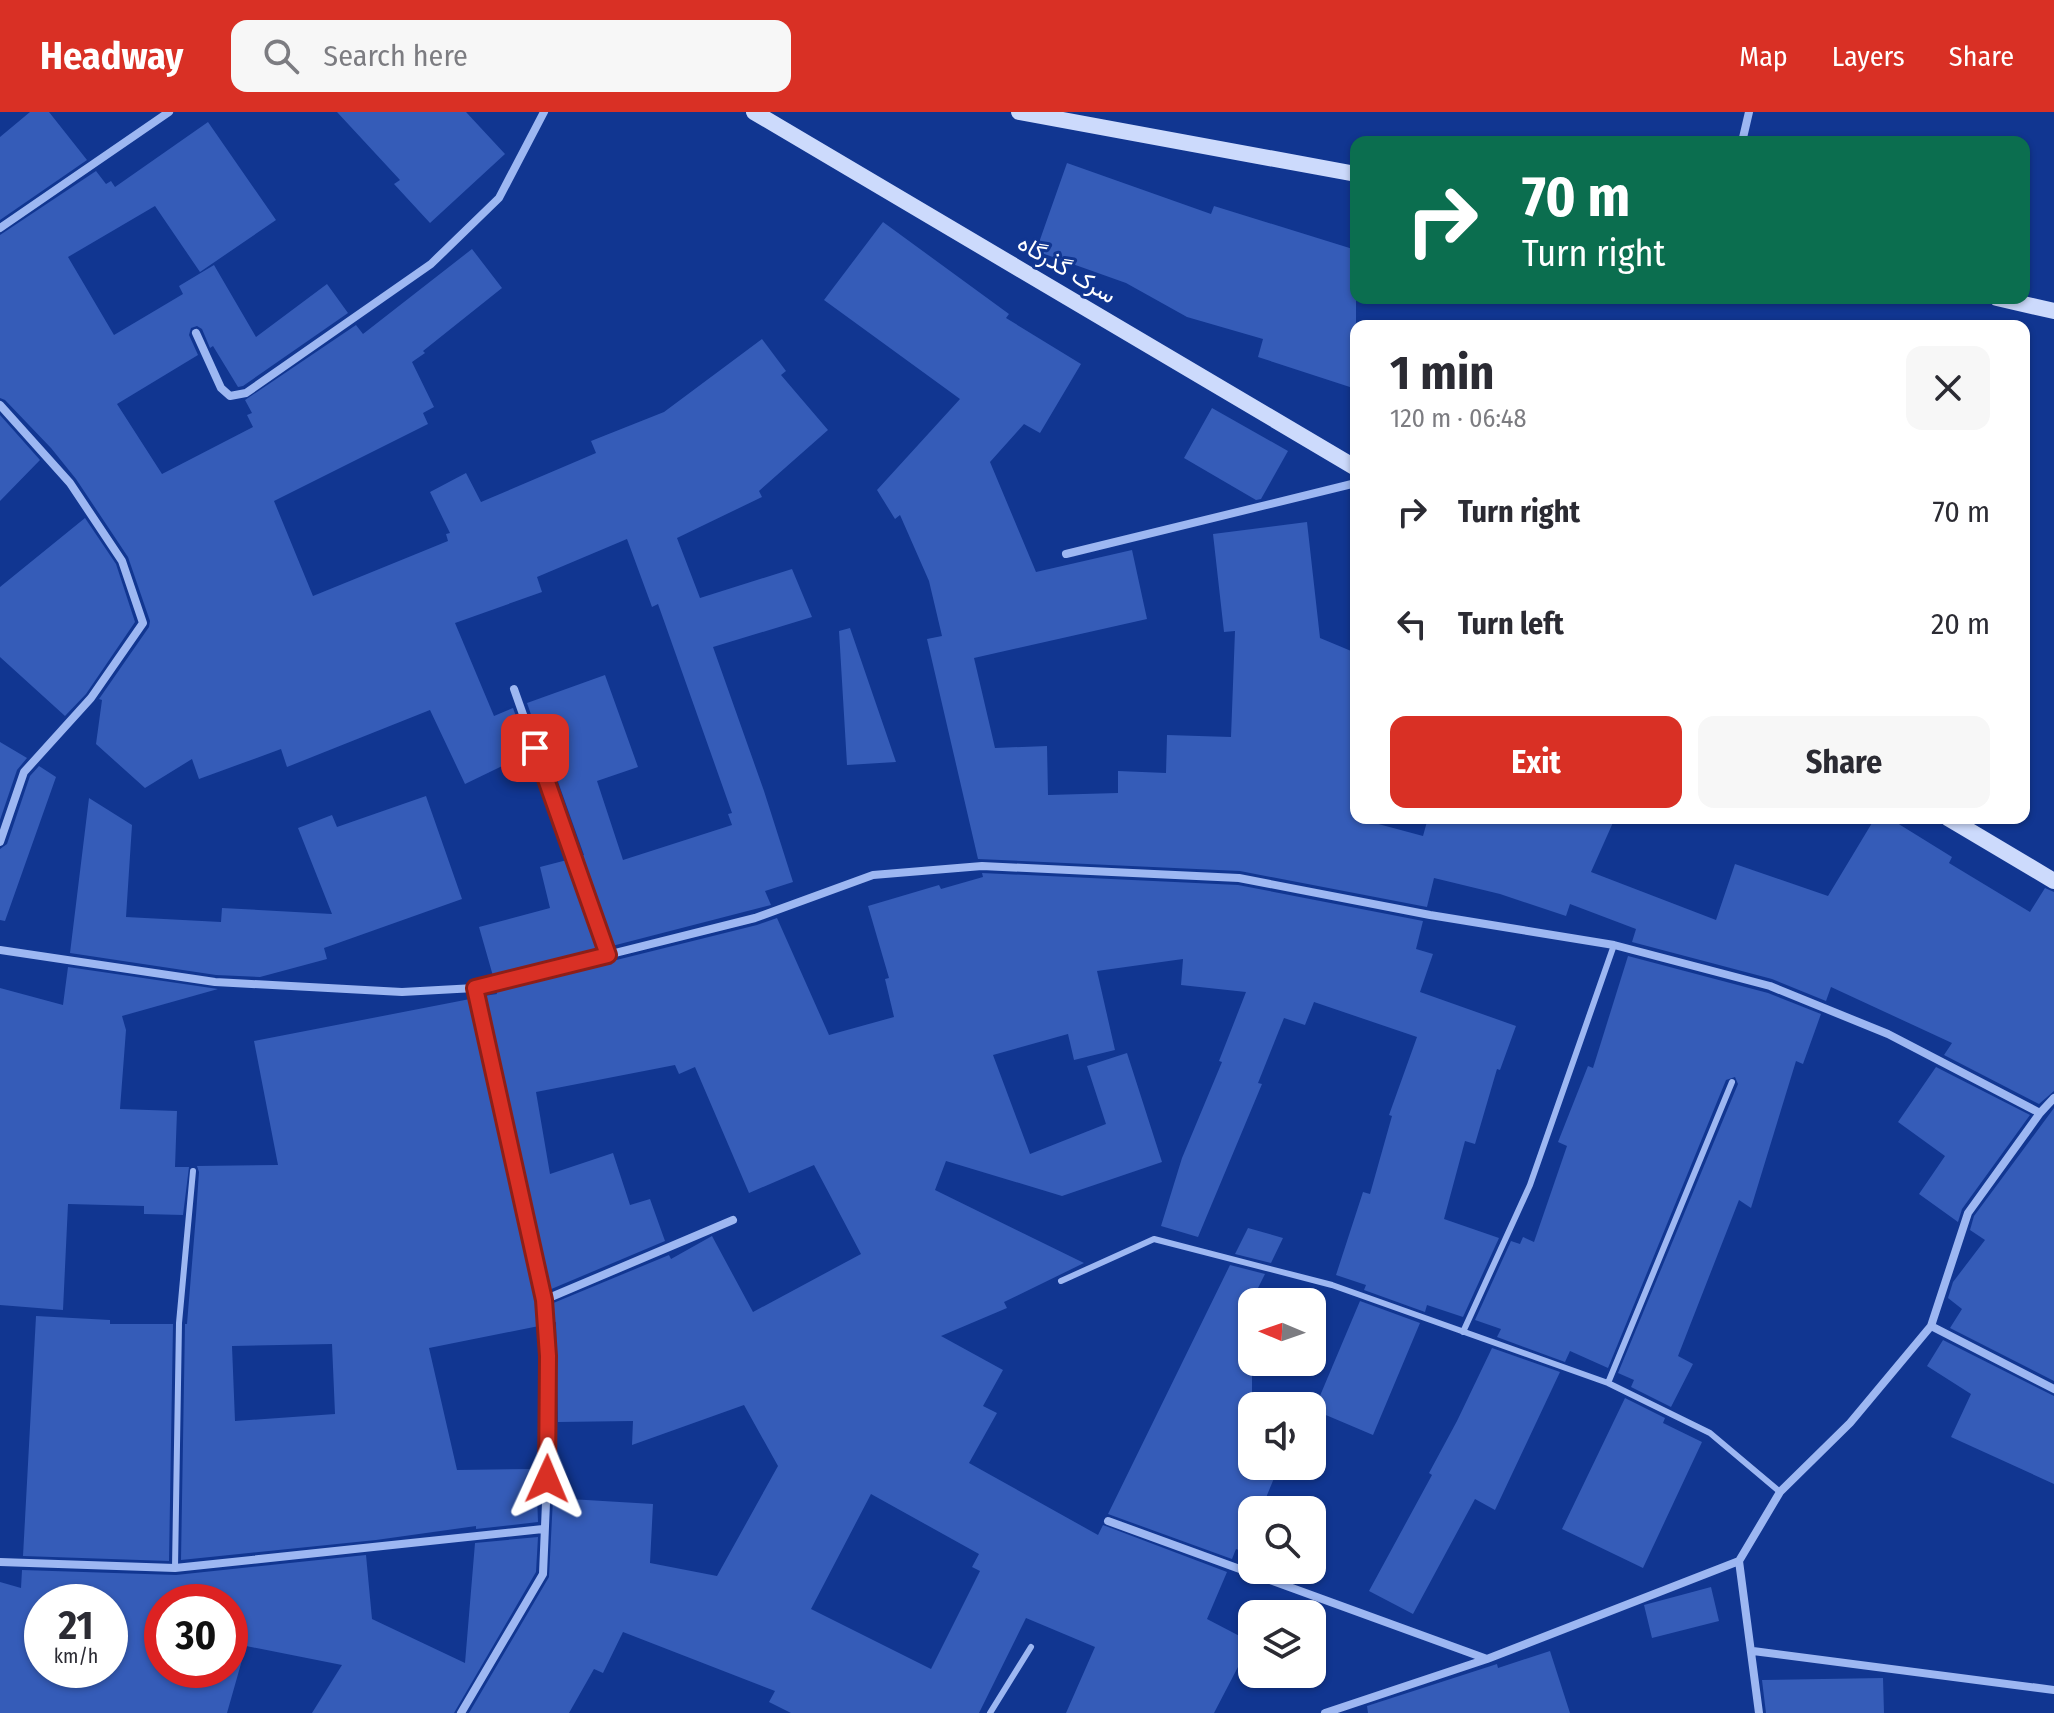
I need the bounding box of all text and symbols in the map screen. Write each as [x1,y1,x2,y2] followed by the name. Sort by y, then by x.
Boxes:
[231,20,791,92] search box
[40,33,183,79] text: Headway
[259,34,303,78] icon: search
[323,38,468,74] text: Search here
[1739,40,1788,73] text: Map
[1832,40,1905,73] text: Layers
[1949,40,2014,73] text: Share
[1522,164,1630,231] text: 70 m
[1390,168,1494,272] icon: right
[1012,229,1121,310] street label: سرک گذرگاه
[1522,232,1665,276] text: Turn right
[1390,344,1495,402] text: 1 min
[1906,346,1990,430] button: close
[1390,403,1526,434] text: 120 m · 06:48
[1390,490,1434,534] icon: right
[1458,494,1580,530] text: Turn right
[1932,494,1990,530] text: 70 m
[1390,602,1434,646] icon: left
[1458,606,1564,642] text: Turn left
[1931,606,1990,642] text: 20 m
[501,714,569,782] pin
[1390,716,1682,808] button: Exit
[1698,716,1990,808] button: Share
[513,726,557,770] icon: arrive
[1238,1288,1326,1376] north arrow
[1238,1288,1326,1688] map controls
[1238,1392,1326,1480] button: sound
[505,1437,589,1521] position arrow
[1238,1496,1326,1584] button: search
[144,1584,248,1688] speed limit sign: 30
[1238,1600,1326,1688] button: layers
[59,1602,93,1650] text: 21
[54,1644,98,1668] text: km/h

